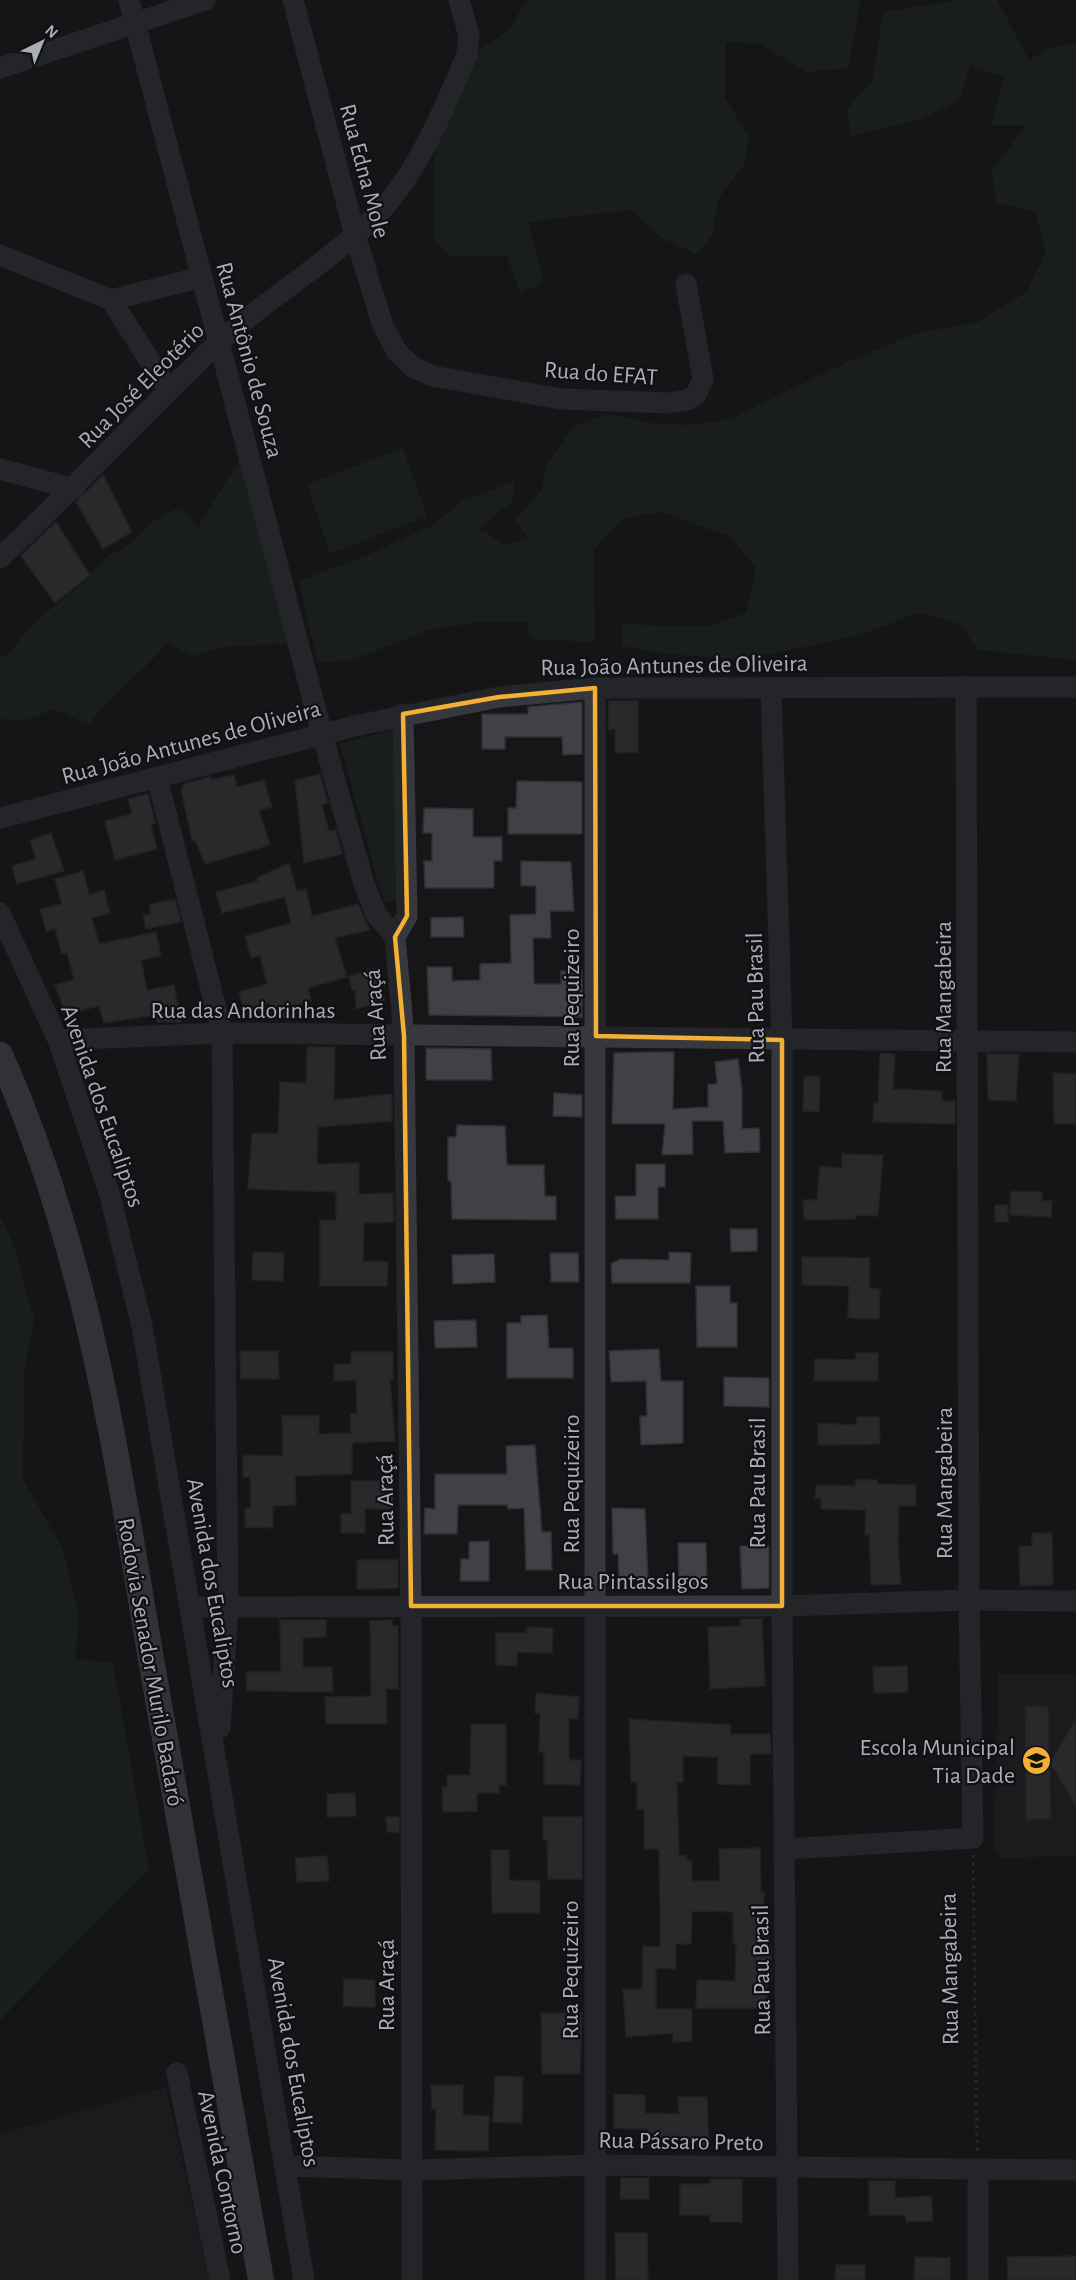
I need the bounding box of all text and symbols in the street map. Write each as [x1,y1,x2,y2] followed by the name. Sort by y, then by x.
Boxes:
[12,12,72,72] north arrow
[42,22,61,41] text: N
[335,101,394,241] street label: Rua Edna Mole
[211,259,287,461] street label: Rua Antônio de Souza
[74,318,209,453] street label: Rua José Eleotério
[543,358,659,390] street label: Rua do EFAT
[540,652,808,680] street label: Rua João Antunes de Oliveira
[59,697,323,789] street label: Rua João Antunes de Oliveira
[932,921,956,1073] street label: Rua Mangabeira
[560,929,584,1067] street label: Rua Pequizeiro
[743,932,769,1064] street label: Rua Pau Brasil
[361,968,391,1062] street label: Rua Araçá
[151,999,335,1023] street label: Rua das Andorinhas
[56,1002,148,1211] street label: Avenida dos Eucaliptos
[933,1407,957,1559] street label: Rua Mangabeira
[560,1415,584,1553] street label: Rua Pequizeiro
[746,1417,770,1549] street label: Rua Pau Brasil
[373,1454,399,1546] street label: Rua Araçá
[182,1477,242,1690] street label: Avenida dos Eucaliptos
[113,1516,187,1808] street label: Rodovia Senador Murilo Badaró
[557,1570,709,1594] street label: Rua Pintassilgos
[860,1736,1015,1788] place label: Escola Municipal Tia Dade
[1020,1745,1052,1777] school or university icon: Escola Municipal Tia Dade
[937,1893,963,2045] street label: Rua Mangabeira
[559,1901,583,2039] street label: Rua Pequizeiro
[749,1904,775,2036] street label: Rua Pau Brasil
[375,1939,399,2031] street label: Rua Araçá
[263,1956,323,2169] street label: Avenida dos Eucaliptos
[193,2088,251,2256] street label: Avenida Contorno
[598,2129,764,2155] street label: Rua Pássaro Preto

